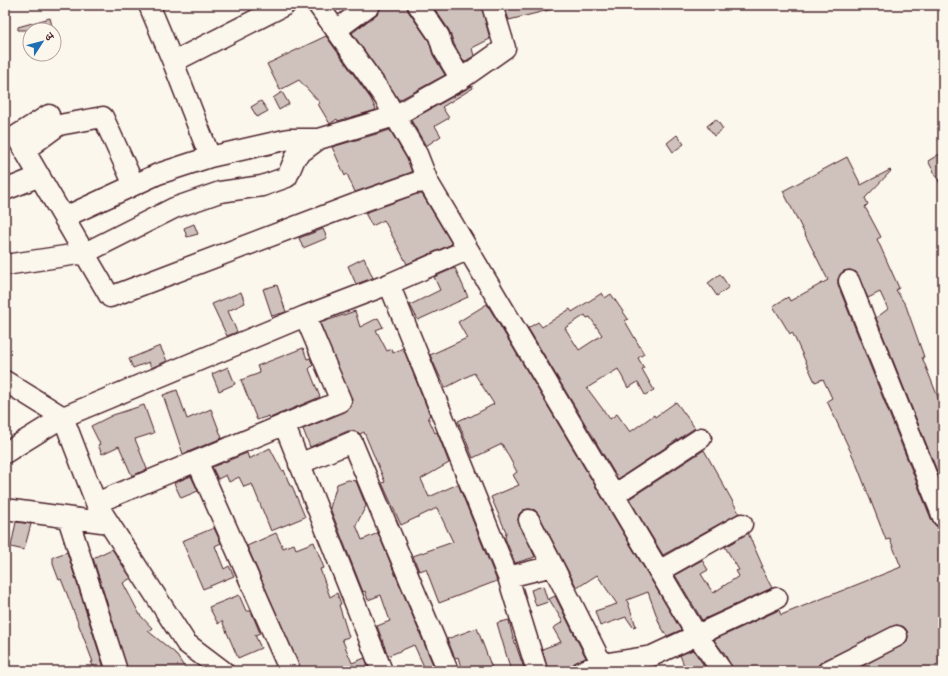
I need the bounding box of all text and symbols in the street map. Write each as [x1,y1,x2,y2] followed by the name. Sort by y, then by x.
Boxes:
[22,22,62,62] north arrow
[40,29,57,45] text: उ

